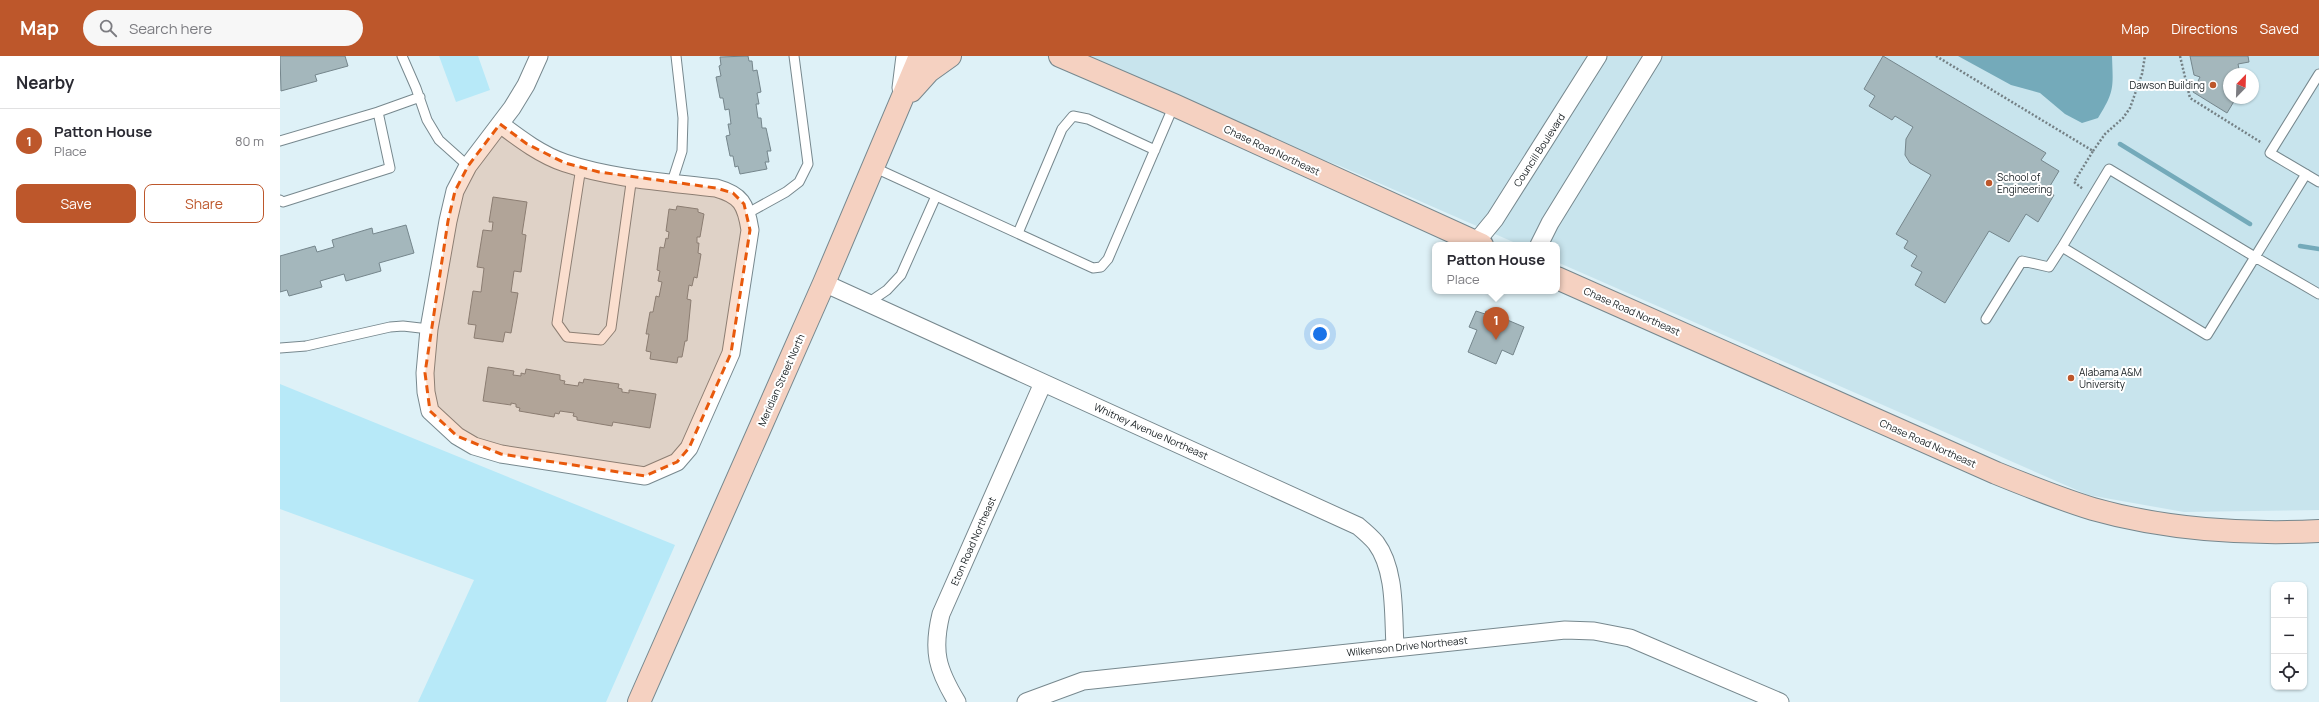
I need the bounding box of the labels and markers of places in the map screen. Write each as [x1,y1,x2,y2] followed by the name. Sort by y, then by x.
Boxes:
[2129,78,2205,92] place label: Dawson Building
[2208,80,2218,90] marker: Dawson Building
[1997,170,2052,196] place label: School of Engineering
[1984,178,1994,188] marker: School of Engineering
[1483,307,1509,340] pin: 1
[2079,365,2142,391] place label: Alabama A&M University
[2066,373,2076,383] marker: Alabama A&M University

